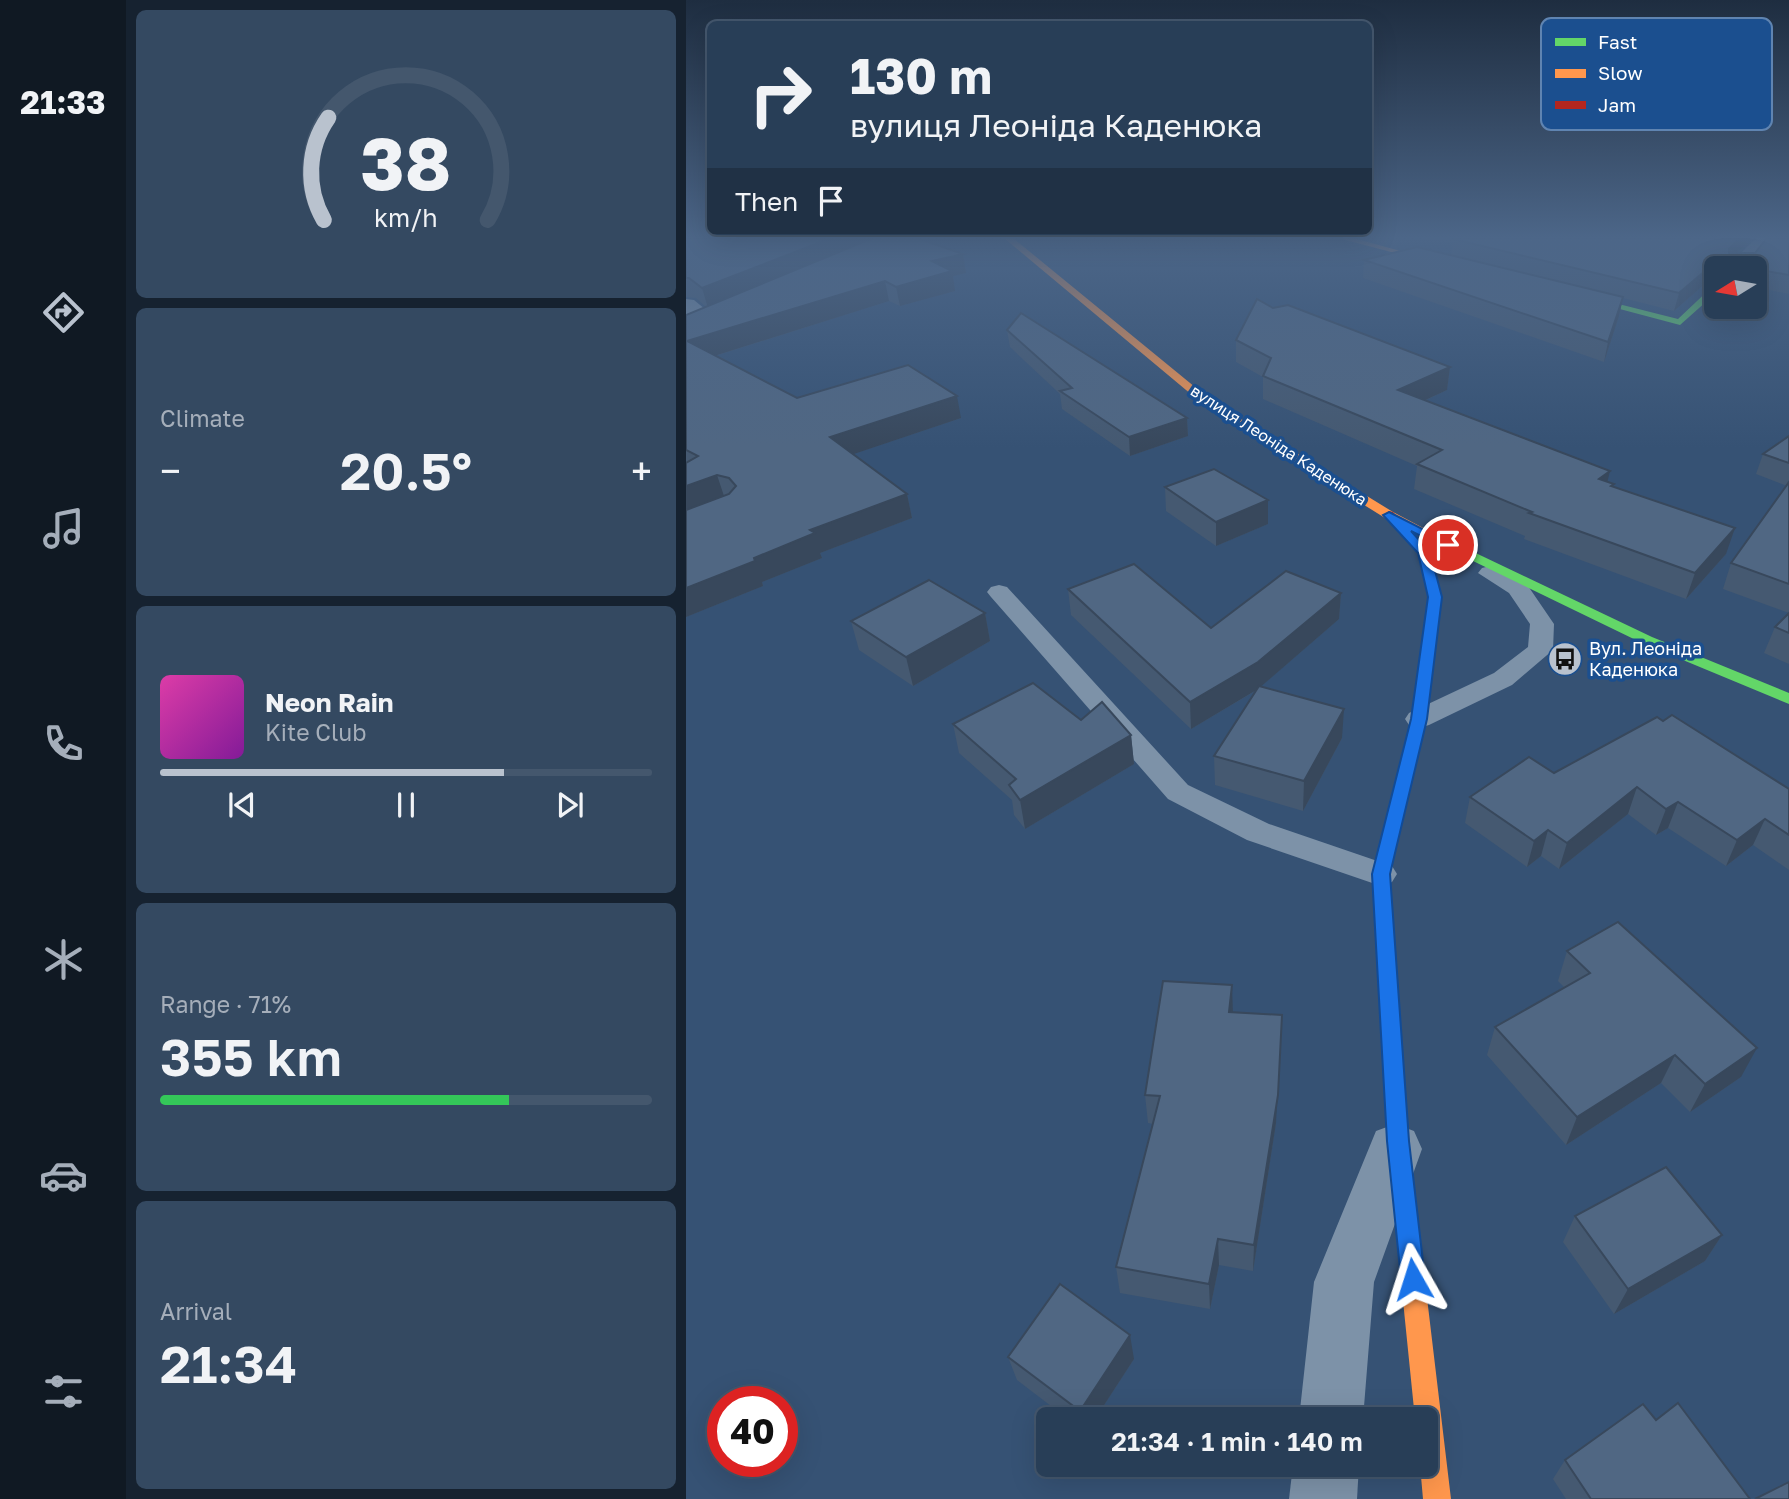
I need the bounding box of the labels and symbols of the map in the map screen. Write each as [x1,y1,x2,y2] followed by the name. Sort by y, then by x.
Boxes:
[1541,18,1772,130] legend
[1598,30,1637,53] text: Fast
[1598,61,1643,84] text: Slow
[1598,93,1636,116] text: Jam
[1704,256,1768,318] north arrow
[1187,380,1371,510] street label: вулиця Леоніда Каденюка
[1418,515,1478,575] pin
[1589,637,1702,680] place label: Вул. Леоніда Каденюка
[1546,640,1584,678] bus stop icon: Вул. Леоніда Каденюка
[1376,1242,1450,1316] position arrow
[707,1386,798,1477] speed limit sign: 40

